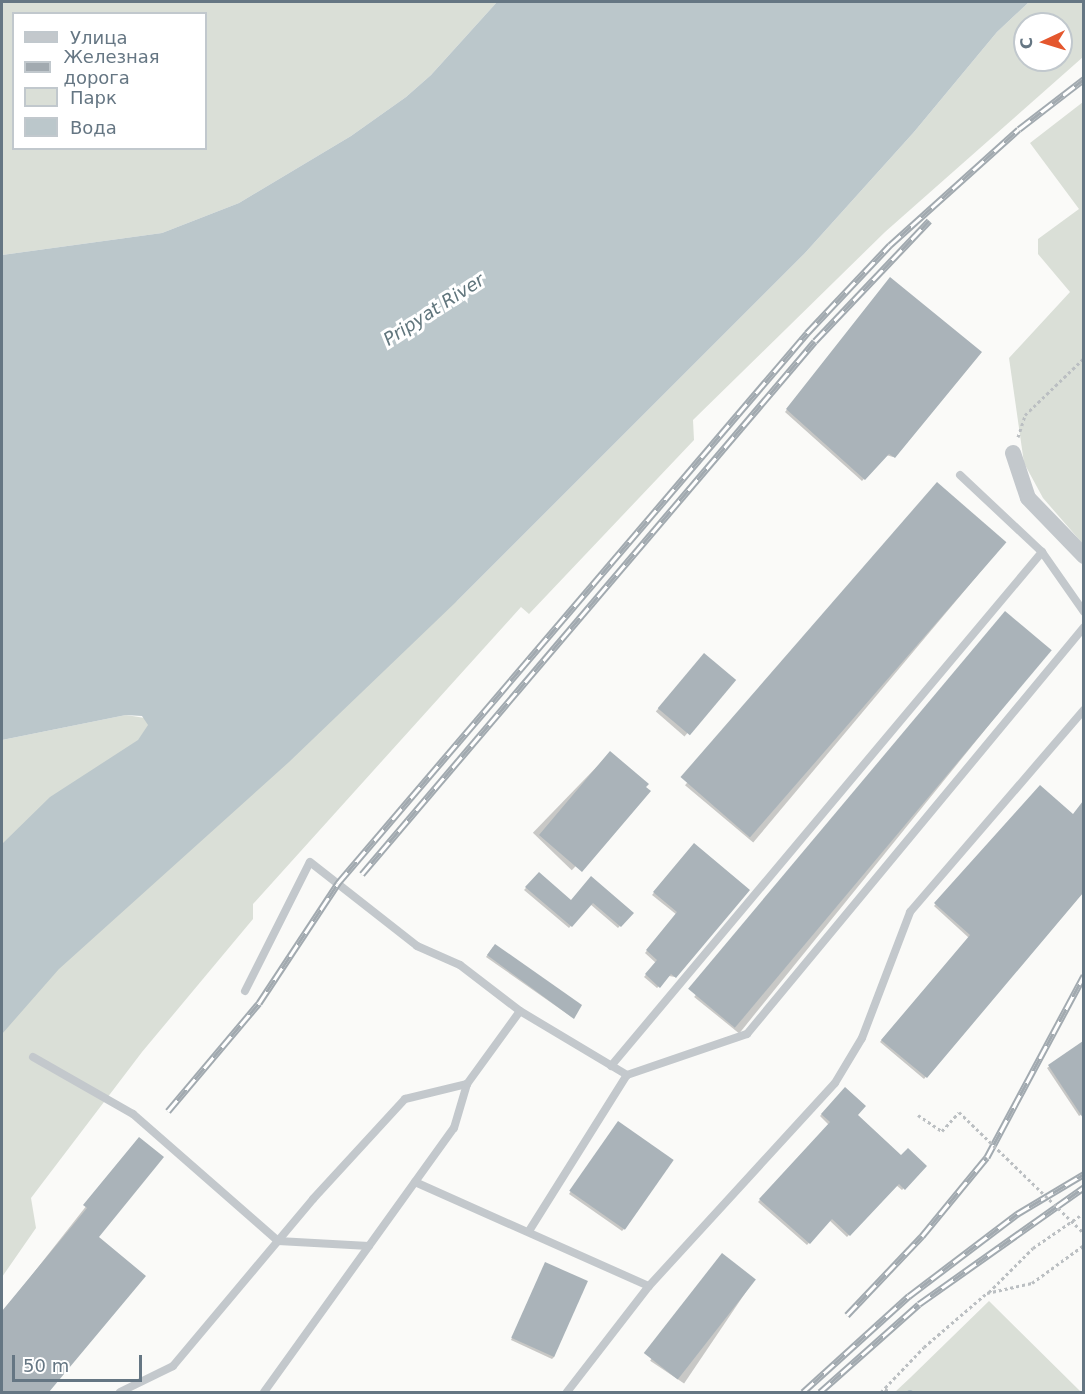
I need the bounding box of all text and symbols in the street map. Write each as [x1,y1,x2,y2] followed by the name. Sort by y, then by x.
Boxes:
[12,12,207,150] legend
[1013,12,1073,72] north arrow
[70,27,127,48] text: Улица
[1017,37,1036,50] text: С
[63,46,160,88] text: Железная дорога
[70,87,117,108] text: Парк
[70,117,117,138] text: Вода
[380,269,488,351] water label: Pripyat River
[15,1343,146,1381] scale bar
[23,1355,69,1376] text: 50 m

